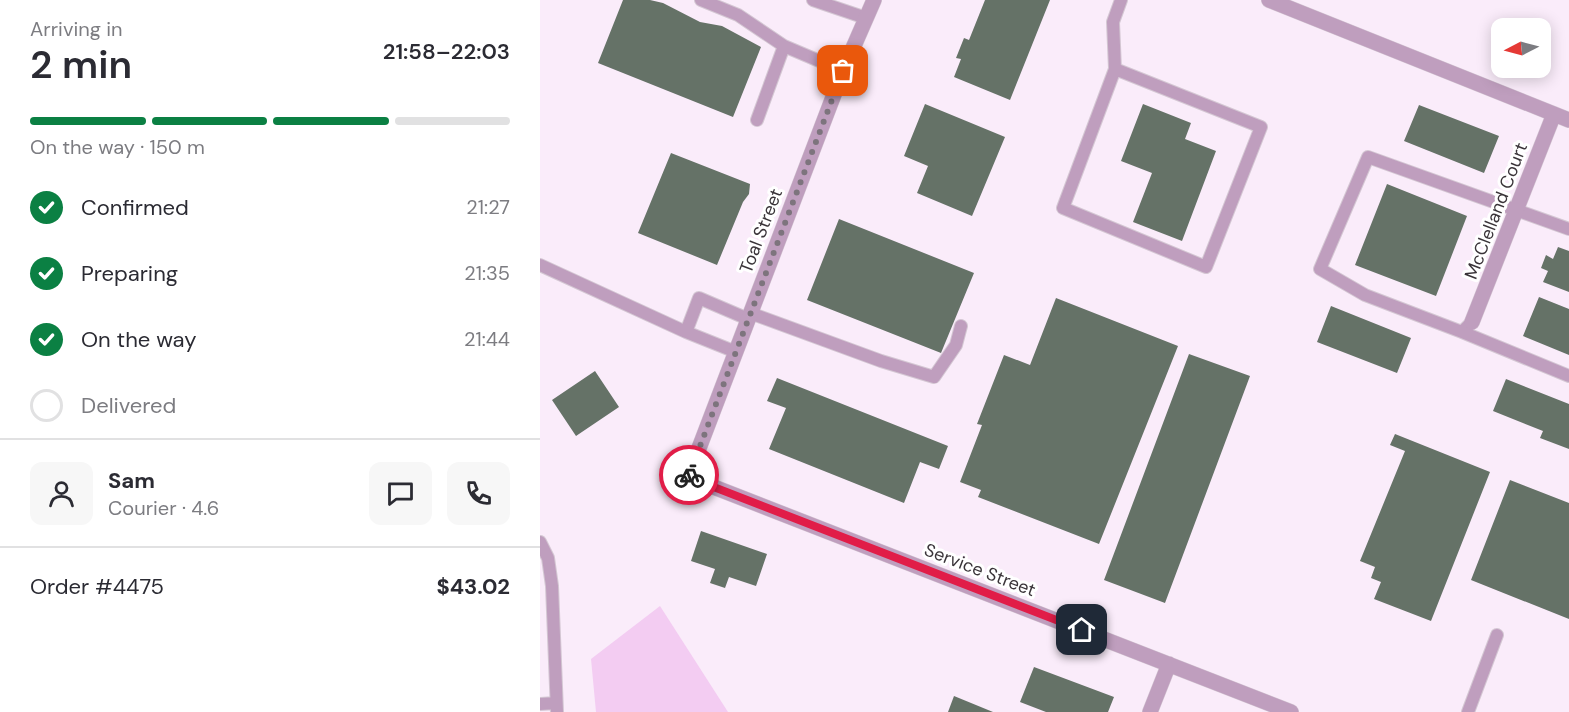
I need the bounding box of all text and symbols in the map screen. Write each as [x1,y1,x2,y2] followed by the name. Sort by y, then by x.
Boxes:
[30,16,122,42] text: Arriving in
[1491,18,1551,78] north arrow
[1491,18,1551,78] map controls
[383,37,510,66] text: 21:58–22:03
[30,39,132,90] text: 2 min
[817,45,868,96] pin
[826,54,859,87] icon: bag
[30,134,205,160] text: On the way · 150 m
[1459,139,1533,283] street label: McClelland Court
[734,185,788,277] street label: Toal Street
[30,191,63,224] icon: check
[81,193,189,222] text: Confirmed
[466,194,510,220] text: 21:27
[30,257,63,290] icon: check
[81,259,178,288] text: Preparing
[464,260,510,286] text: 21:35
[30,323,63,356] icon: check
[81,325,196,354] text: On the way
[464,326,510,352] text: 21:44
[81,391,176,420] text: Delivered
[659,445,719,505] courier
[673,459,706,492] icon: bike
[30,462,93,525] button: person
[369,462,432,525] button: chat
[447,462,510,525] button: phone
[108,466,155,495] text: Sam
[108,495,219,521] text: Courier · 4.6
[921,538,1039,602] street label: Service Street
[30,572,164,601] text: Order #4475
[436,572,510,601] text: $43.02
[1056,604,1107,655] pin
[1065,613,1098,646] icon: home

